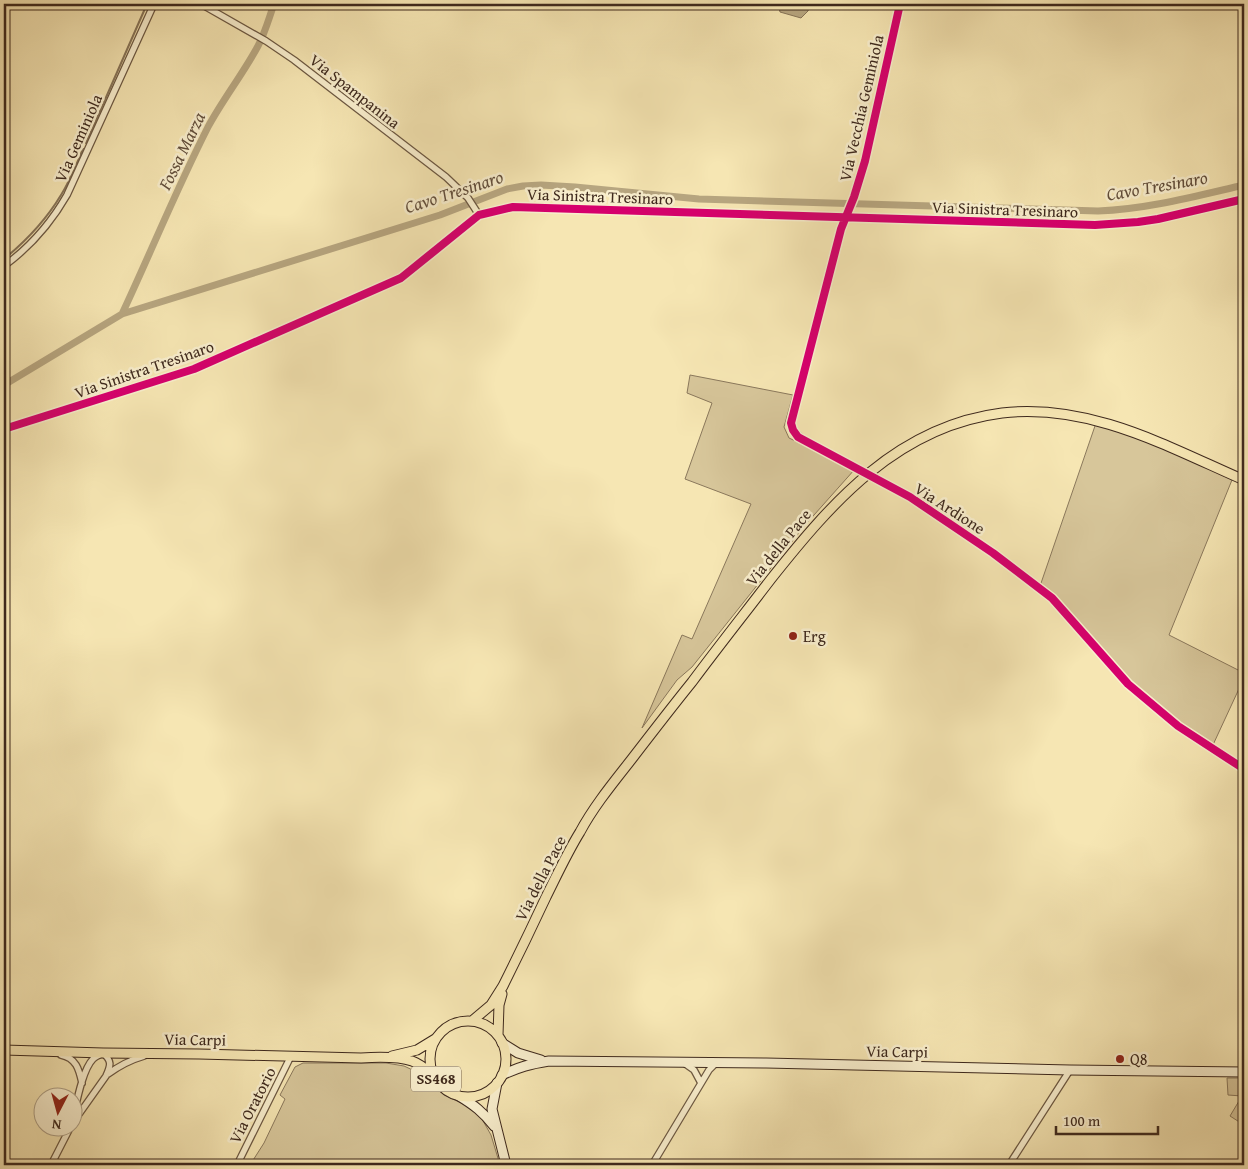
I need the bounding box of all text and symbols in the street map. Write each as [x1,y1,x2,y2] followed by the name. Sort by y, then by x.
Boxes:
[832,32,890,184] street label: Via Vecchia Geminiola
[305,48,406,134] street label: Via Spampanina
[48,90,108,186] street label: Via Geminiola
[151,107,212,195] water label: Fossa Marza
[401,163,507,220] water label: Cavo Tresinaro
[1104,163,1210,208] water label: Cavo Tresinaro
[527,181,673,211] street label: Via Sinistra Tresinaro
[932,194,1078,224] street label: Via Sinistra Tresinaro
[71,334,217,404] street label: Via Sinistra Tresinaro
[910,476,990,540] street label: Via Ardione
[739,503,817,591] street label: Via della Pace
[803,624,826,648] place label: Erg
[787,630,799,642] marker: Erg
[508,831,572,925] street label: Via della Pace
[164,1026,227,1052] street label: Via Carpi
[866,1038,929,1064] street label: Via Carpi
[1130,1047,1148,1071] place label: Q8
[1114,1053,1126,1065] marker: Q8
[223,1063,281,1147] street label: Via Oratorio
[411,1066,461,1092] road number: SS468
[32,1086,82,1136] north arrow
[1056,1104,1158,1136] scale bar
[1063,1110,1101,1131] text: 100 m
[50,1114,62,1135] text: N

